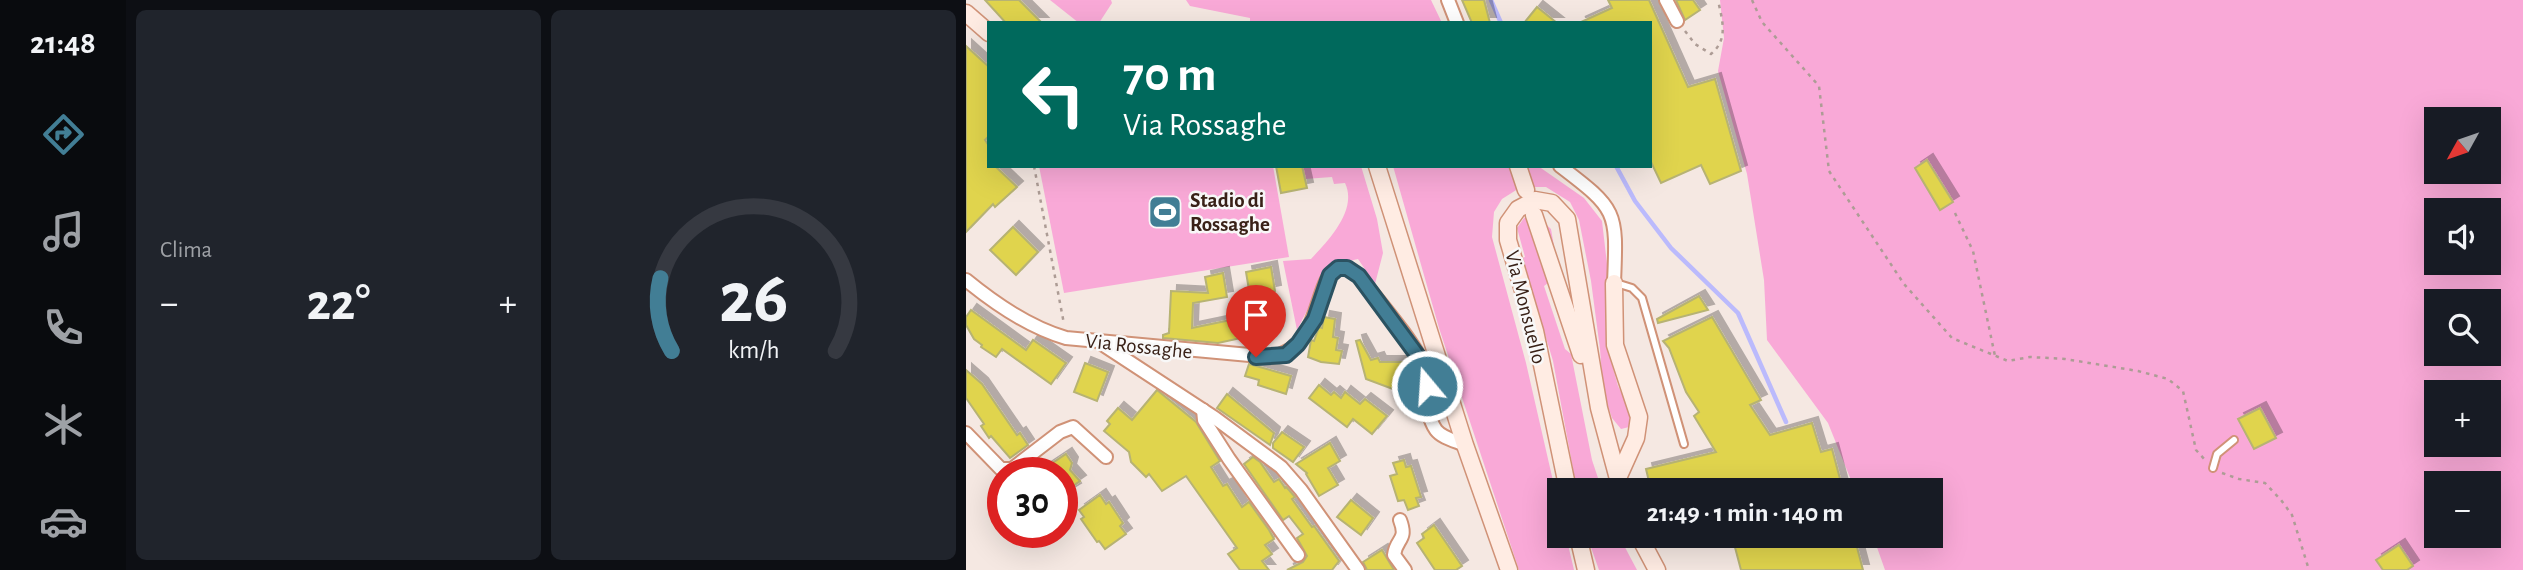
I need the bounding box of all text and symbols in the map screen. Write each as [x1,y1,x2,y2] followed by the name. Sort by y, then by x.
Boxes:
[30,27,96,59] text: 21:48
[1008,49,1099,140] icon: left
[1123,51,1217,100] text: 70 m
[2424,107,2501,184] north arrow
[2424,107,2501,548] map controls
[1123,109,1287,141] text: Via Rossaghe
[39,110,88,159] icon: directions
[1190,190,1270,235] place label: Stadio di Rossaghe
[1146,193,1184,231] sports icon: Stadio di Rossaghe
[2424,198,2501,275] button: sound
[39,207,88,256] icon: music
[160,239,212,262] text: Clima
[1501,248,1550,366] street label: Via Monsuello
[719,263,788,336] text: 26
[306,277,371,329] text: 22°
[160,285,178,323] text: −
[499,285,517,323] text: +
[1226,285,1286,357] pin
[2424,289,2501,366] button: search
[1237,296,1275,334] icon: arrive
[39,303,88,352] icon: phone
[1084,330,1193,363] street label: Via Rossaghe
[728,338,779,363] text: km/h
[1390,349,1464,423] position arrow
[2424,380,2501,457] button: +
[39,400,88,449] icon: climate
[987,457,1078,548] speed limit sign: 30
[2424,471,2501,548] button: −
[39,497,88,546] icon: car
[1647,500,1843,526] text: 21:49 · 1 min · 140 m

